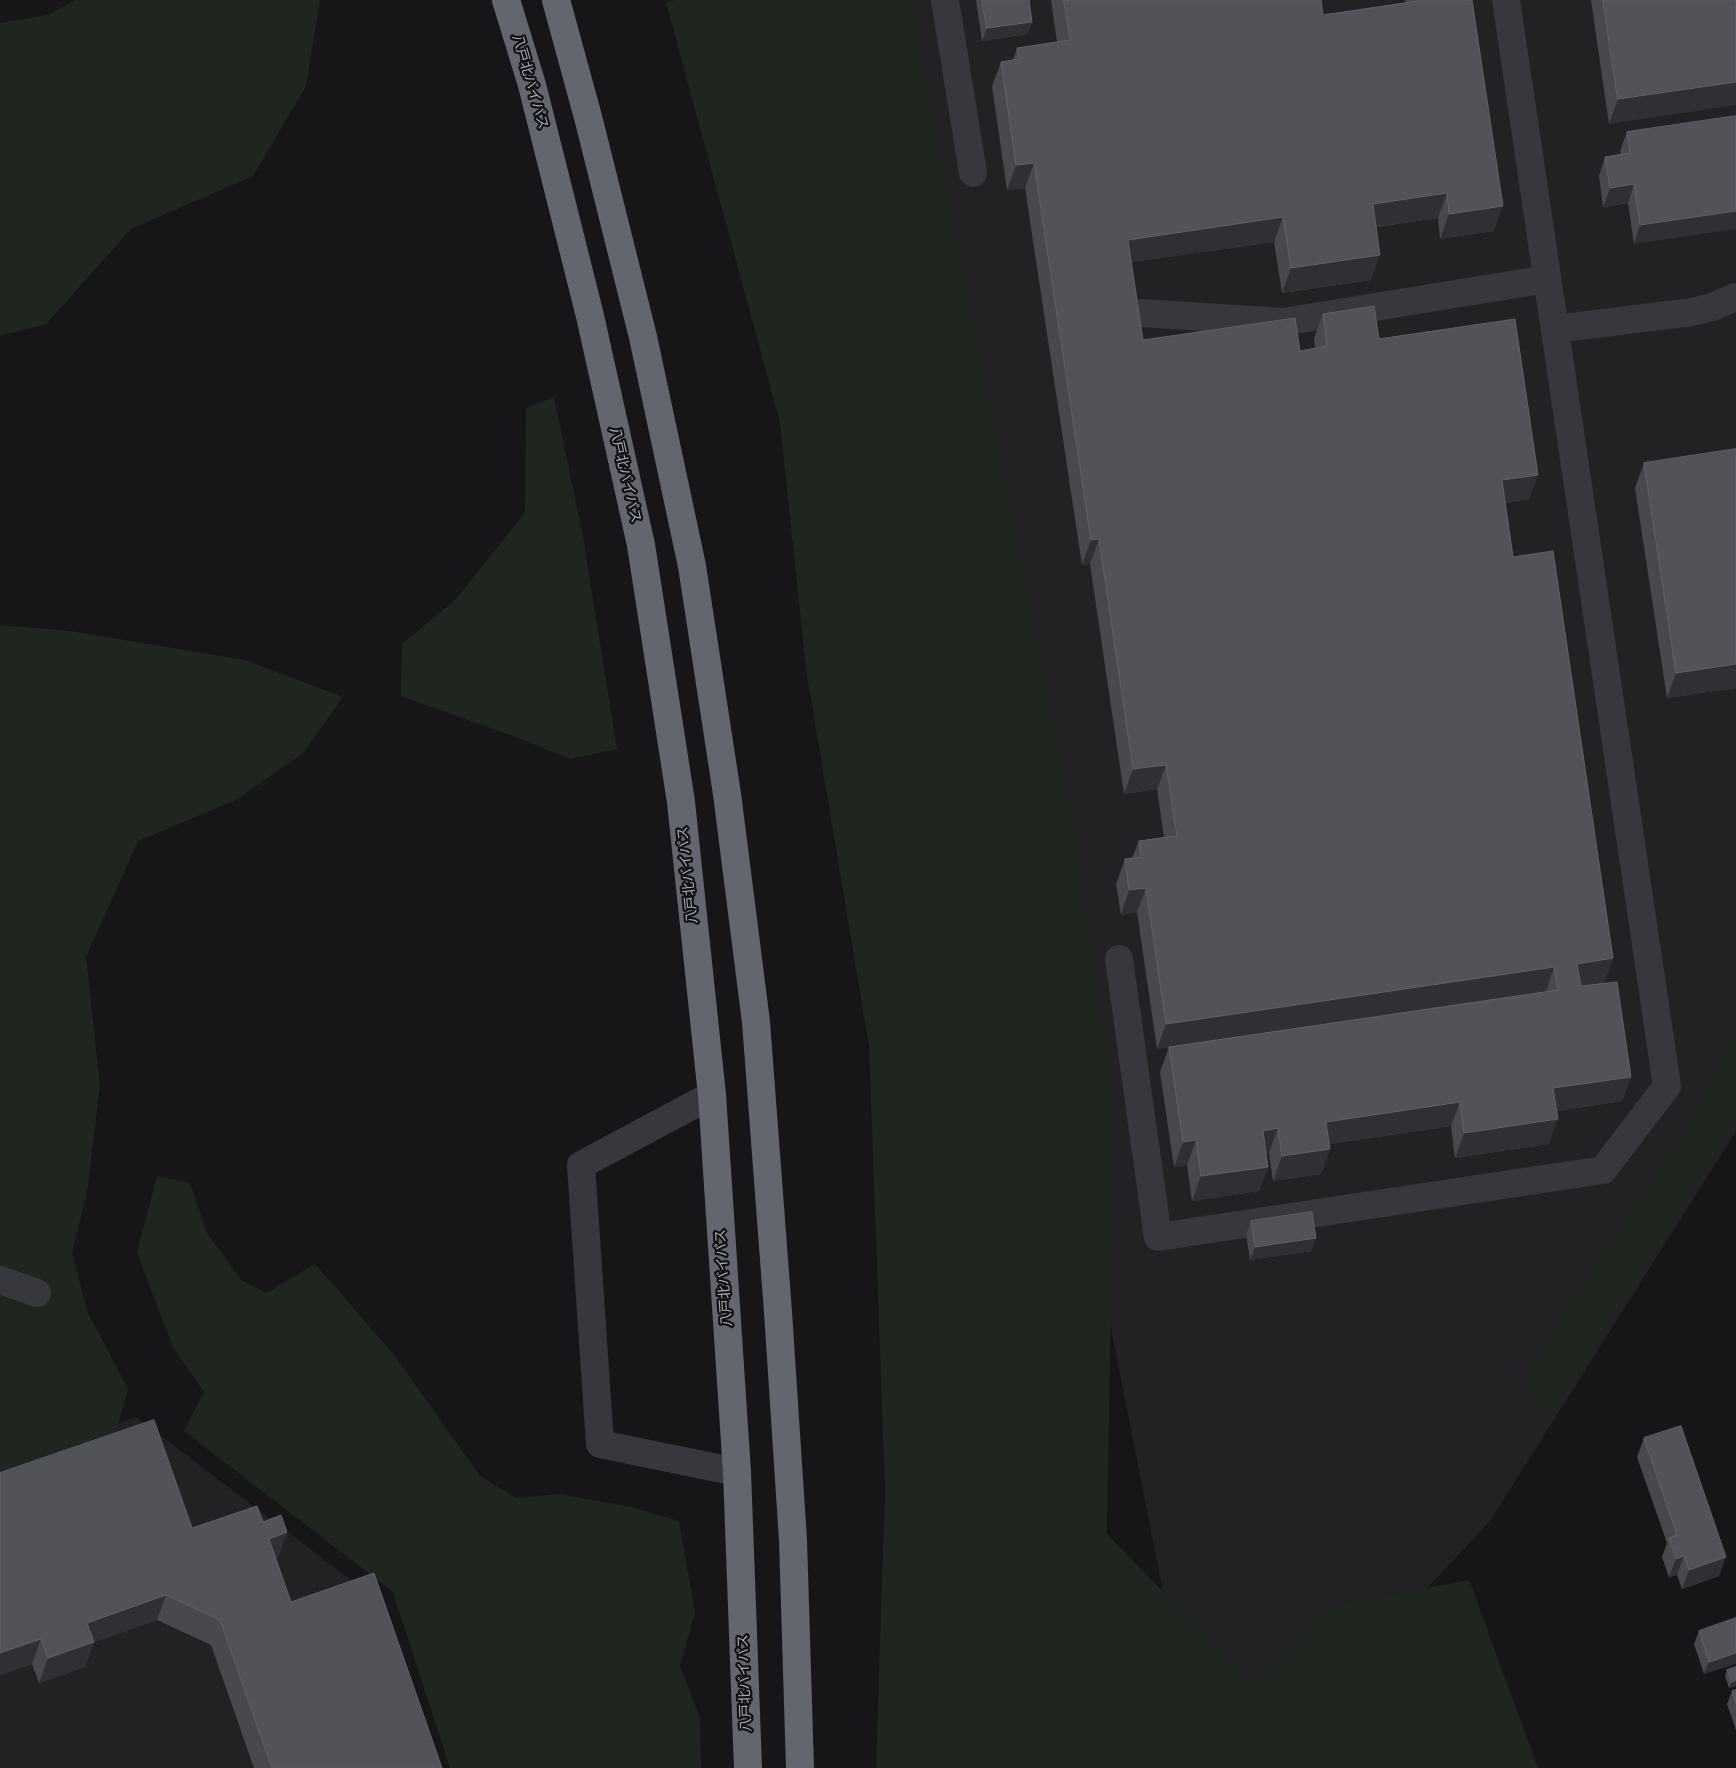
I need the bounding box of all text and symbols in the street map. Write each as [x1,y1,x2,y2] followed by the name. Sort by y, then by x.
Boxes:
[508,33,552,131] street label: 八戸北バイパス
[606,425,644,525] street label: 八戸北バイパス
[675,825,701,925] street label: 八戸北バイパス
[712,1229,736,1327] street label: 八戸北バイパス
[735,1634,755,1732] street label: 八戸北バイパス

